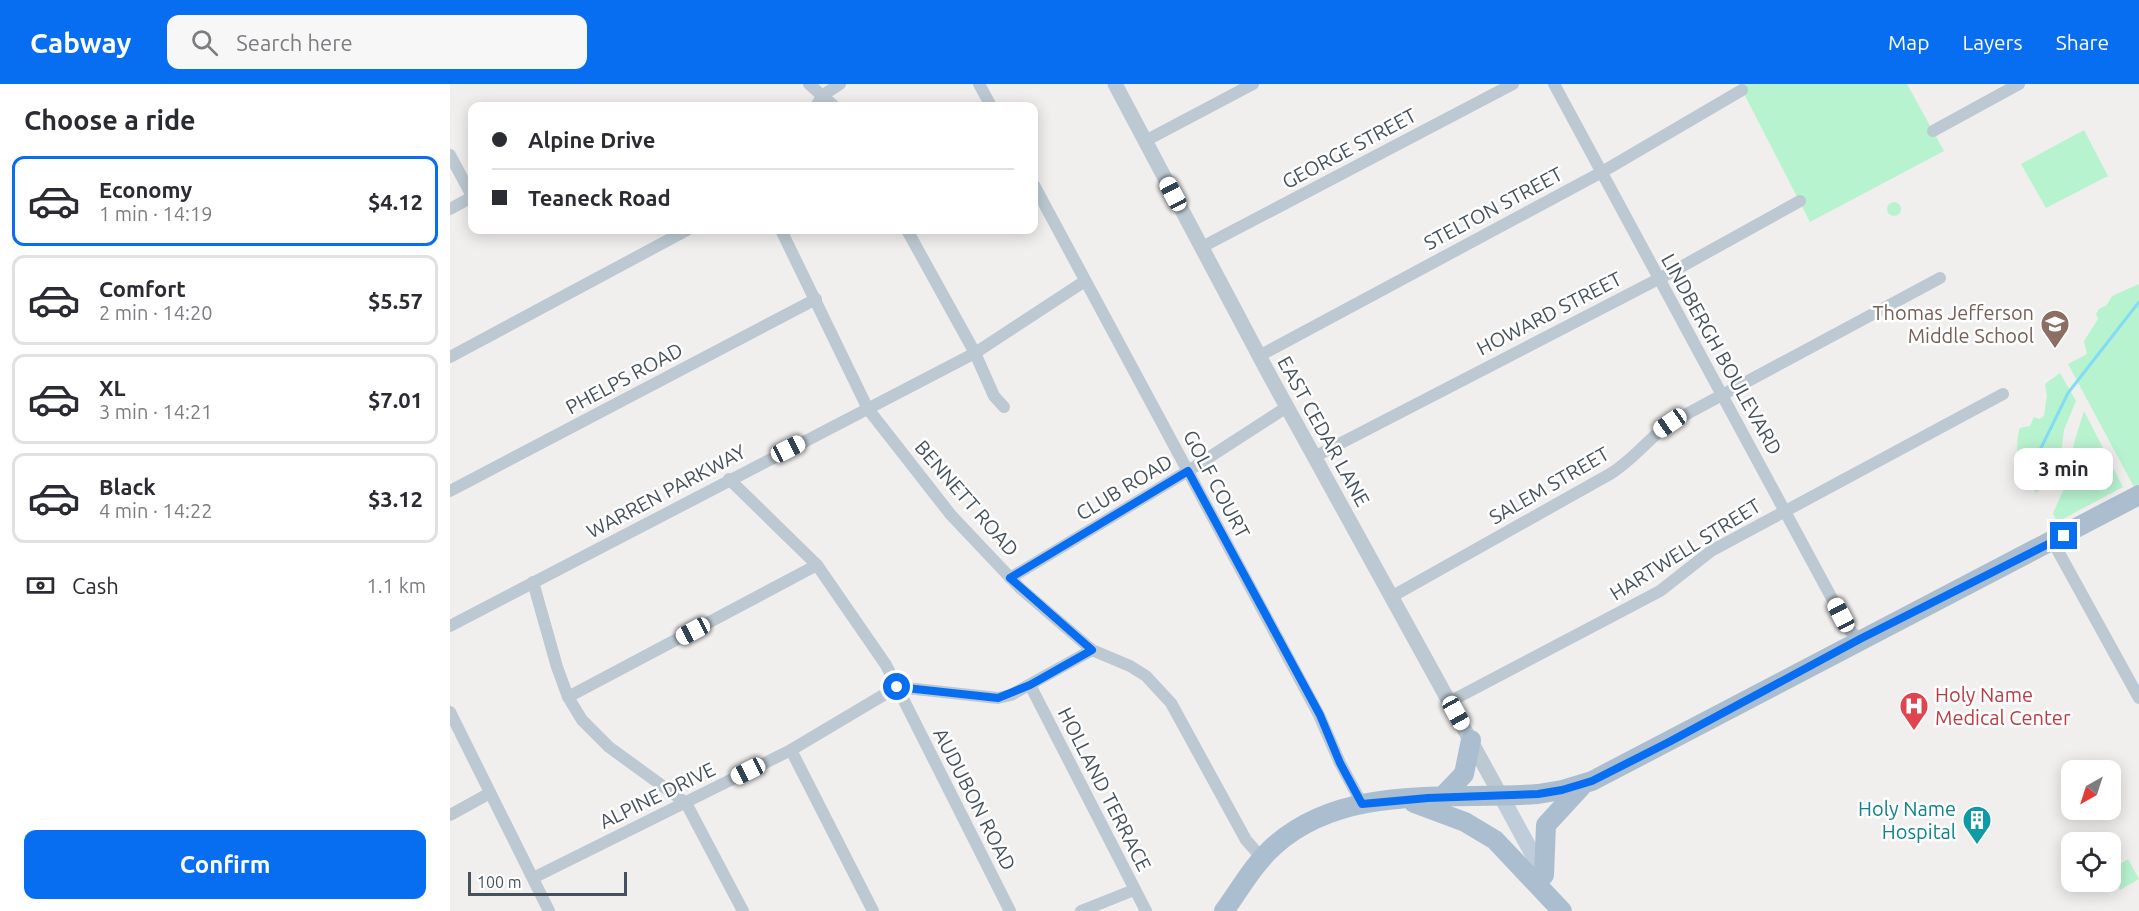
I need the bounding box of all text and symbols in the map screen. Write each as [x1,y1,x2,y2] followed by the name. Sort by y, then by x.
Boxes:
[167,15,587,69] search box
[188,26,221,59] icon: search
[30,27,131,58] text: Cabway
[236,30,353,55] text: Search here
[1888,30,1929,54] text: Map
[1962,30,2023,54] text: Layers
[2056,30,2109,54] text: Share
[1278,103,1420,193] street label: GEORGE STREET
[24,105,196,135] text: Choose a ride
[528,127,655,152] text: Alpine Drive
[1420,162,1566,254] street label: STELTON STREET
[27,174,81,228] icon: car
[1157,174,1189,214] car
[99,177,192,202] text: Economy
[528,185,671,210] text: Teaneck Road
[368,189,423,214] text: $4.12
[99,202,213,225] text: 1 min · 14:19
[1657,249,1787,459] street label: LINDBERGH BOULEVARD
[1473,267,1625,359] street label: HOWARD STREET
[27,273,81,327] icon: car
[99,276,186,301] text: Comfort
[368,288,423,313] text: $5.57
[99,301,213,324] text: 2 min · 14:20
[1872,301,2034,347] place label: Thomas Jefferson Middle School
[2039,308,2071,350] school or university icon: Thomas Jefferson Middle School
[562,338,686,418] street label: PHELPS ROAD
[1273,352,1375,510] street label: EAST CEDAR LANE
[27,372,81,426] icon: car
[99,375,126,400] text: XL
[368,387,423,412] text: $7.01
[99,400,213,423] text: 3 min · 14:21
[1650,405,1690,441] car
[1179,426,1255,542] street label: GOLF COURT
[768,433,808,465] car
[910,435,1024,561] street label: BENNETT ROAD
[583,439,750,543] street label: WARREN PARKWAY
[1485,441,1613,529] street label: SALEM STREET
[1072,449,1176,525] street label: CLUB ROAD
[2014,449,2114,491] callout: 3 min
[2038,457,2089,480] text: 3 min
[27,471,81,525] icon: car
[99,474,156,499] text: Black
[368,486,423,511] text: $3.12
[1605,493,1765,605] street label: HARTWELL STREET
[99,499,213,522] text: 4 min · 14:22
[2050,522,2077,549] route end
[24,569,57,602] icon: cash
[72,573,119,598] text: Cash
[367,574,426,597] text: 1.1 km
[1825,595,1857,635] car
[673,615,713,647] car
[883,673,910,700] route start
[1935,683,2071,729] place label: Holy Name Medical Center
[1898,690,1930,732] hospital icon: Holy Name Medical Center
[1439,693,1473,733] car
[1054,703,1156,875] street label: HOLLAND TERRACE
[929,724,1021,874] street label: AUDUBON ROAD
[728,755,768,787] car
[595,757,719,833] street label: ALPINE DRIVE
[2061,760,2121,820] north arrow
[2061,760,2121,892] map controls
[1858,797,1956,843] place label: Holy Name Hospital
[1961,804,1993,846] building icon: Holy Name Hospital
[24,830,426,899] button: Confirm
[2061,832,2121,892] button: locate
[468,869,627,896] scale bar
[477,873,522,891] text: 100 m

